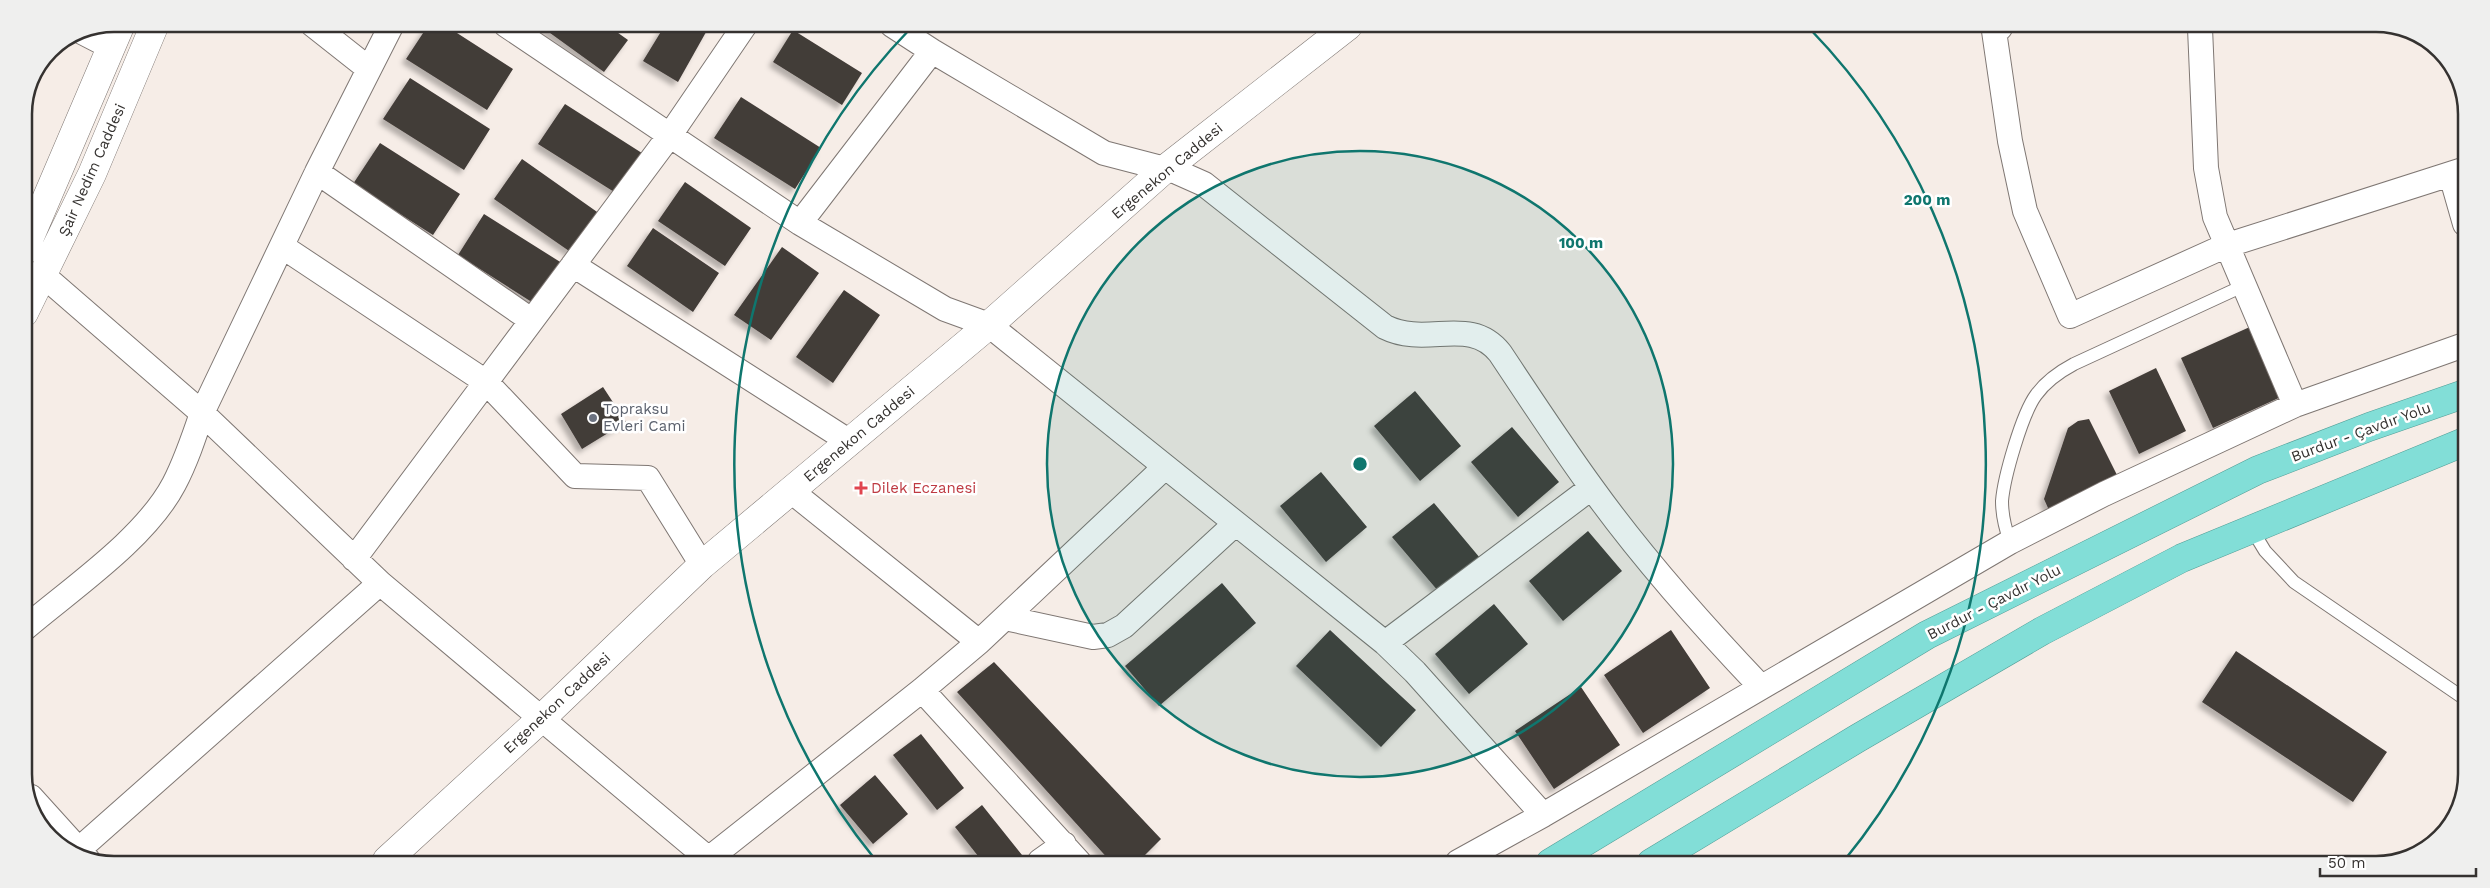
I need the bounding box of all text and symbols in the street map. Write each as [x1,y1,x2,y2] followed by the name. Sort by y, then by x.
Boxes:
[55,101,129,239] street label: Şair Nedim Caddesi
[1108,119,1226,223] street label: Ergenekon Caddesi
[1904,191,1950,209] text: 200 m
[1559,234,1603,252] text: 100 m
[800,382,918,486] street label: Ergenekon Caddesi
[2289,398,2433,466] street label: Burdur - Çavdır Yolu
[603,400,685,435] place label: Topraksu Evleri Cami
[587,412,599,424] marker: Topraksu Evleri Cami
[1351,455,1369,473] centre of rings
[871,479,976,497] place label: Dilek Eczanesi
[855,482,867,494] marker: Dilek Eczanesi
[1924,560,2064,644] street label: Burdur - Çavdır Yolu
[500,649,614,757] street label: Ergenekon Caddesi
[2320,846,2476,878] scale bar
[2328,854,2365,872] text: 50 m

